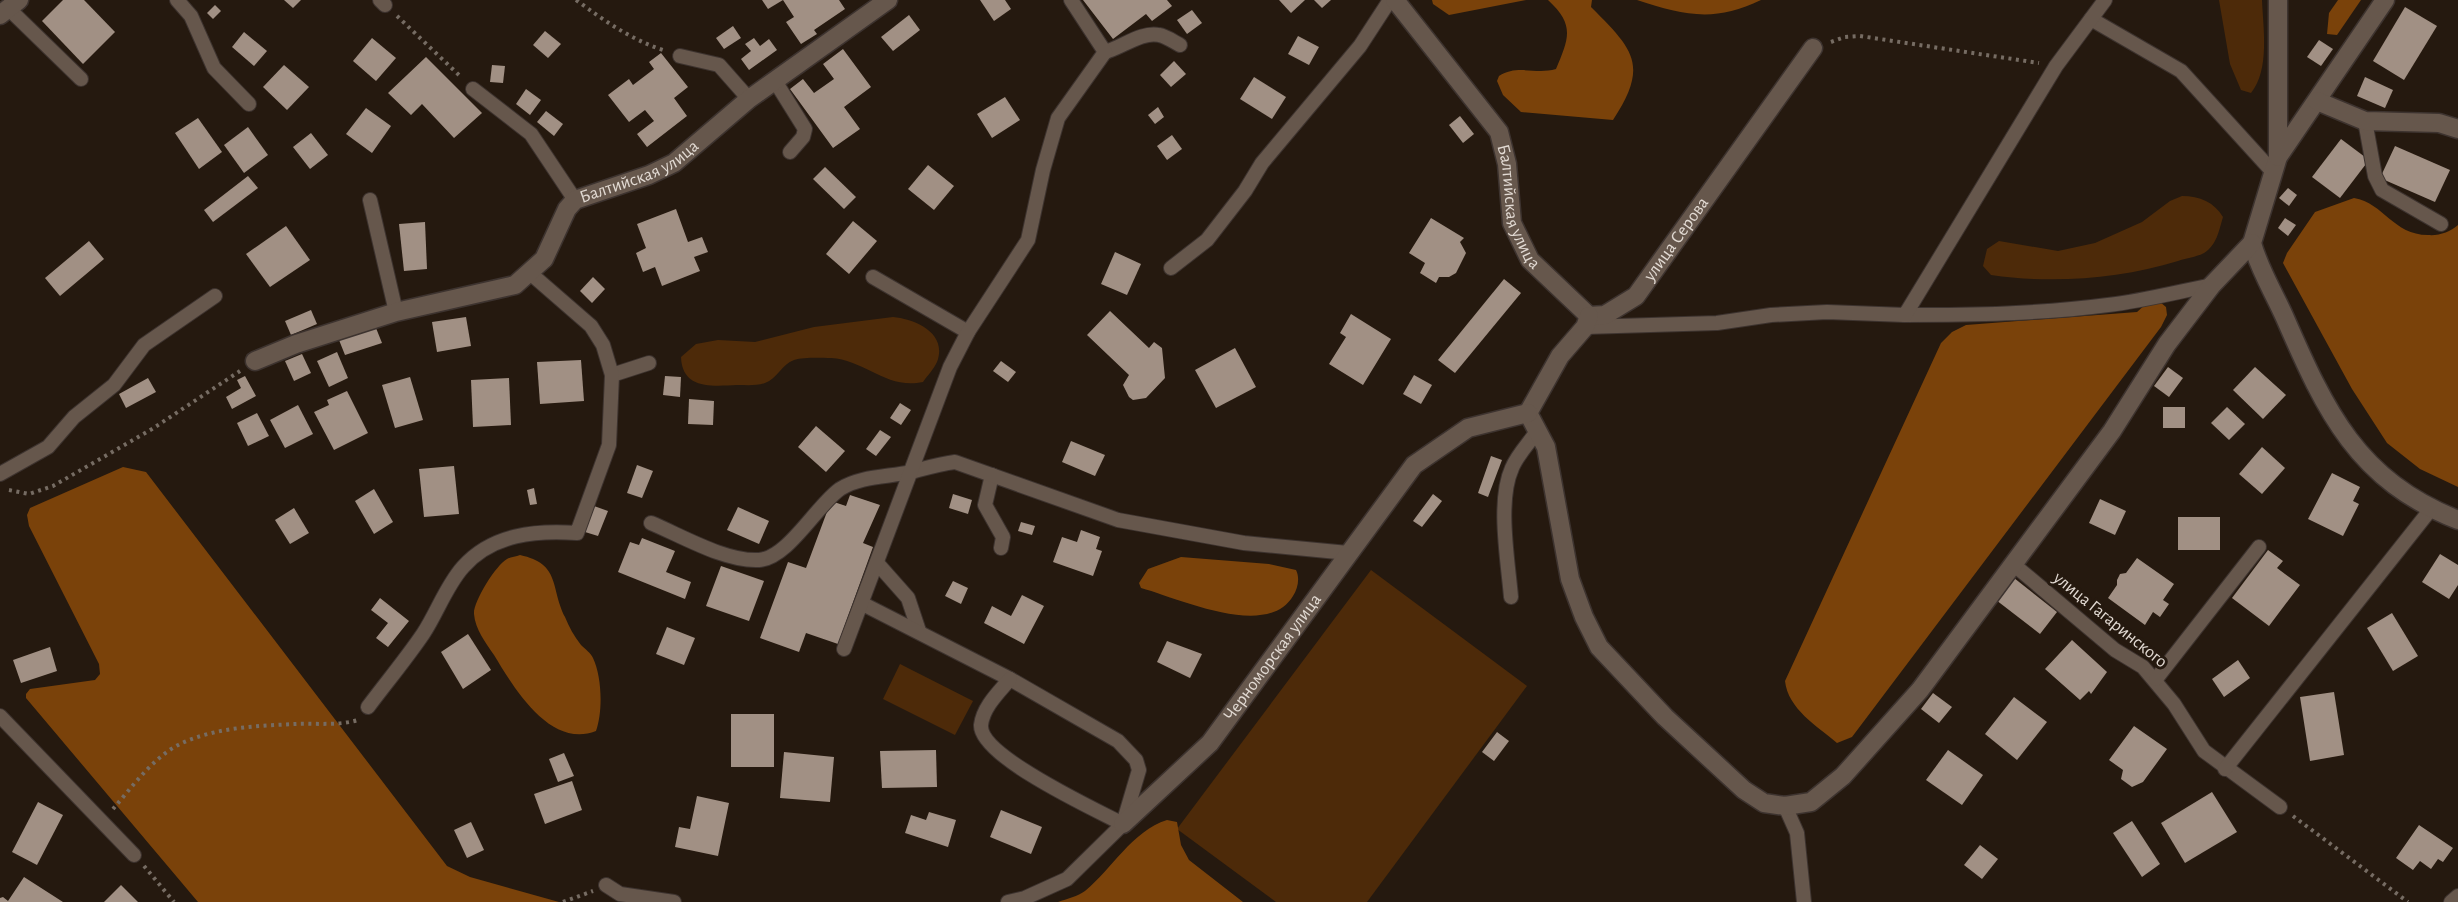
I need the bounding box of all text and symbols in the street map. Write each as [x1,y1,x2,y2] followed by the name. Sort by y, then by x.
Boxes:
[578,137,702,207] street label: Балтийская улица
[1493,143,1543,273] street label: Балтийская улица
[1640,194,1712,285] street label: улица Серова
[2049,568,2170,671] street label: улица Гагаринского
[1221,591,1325,724] street label: Черноморская улица

